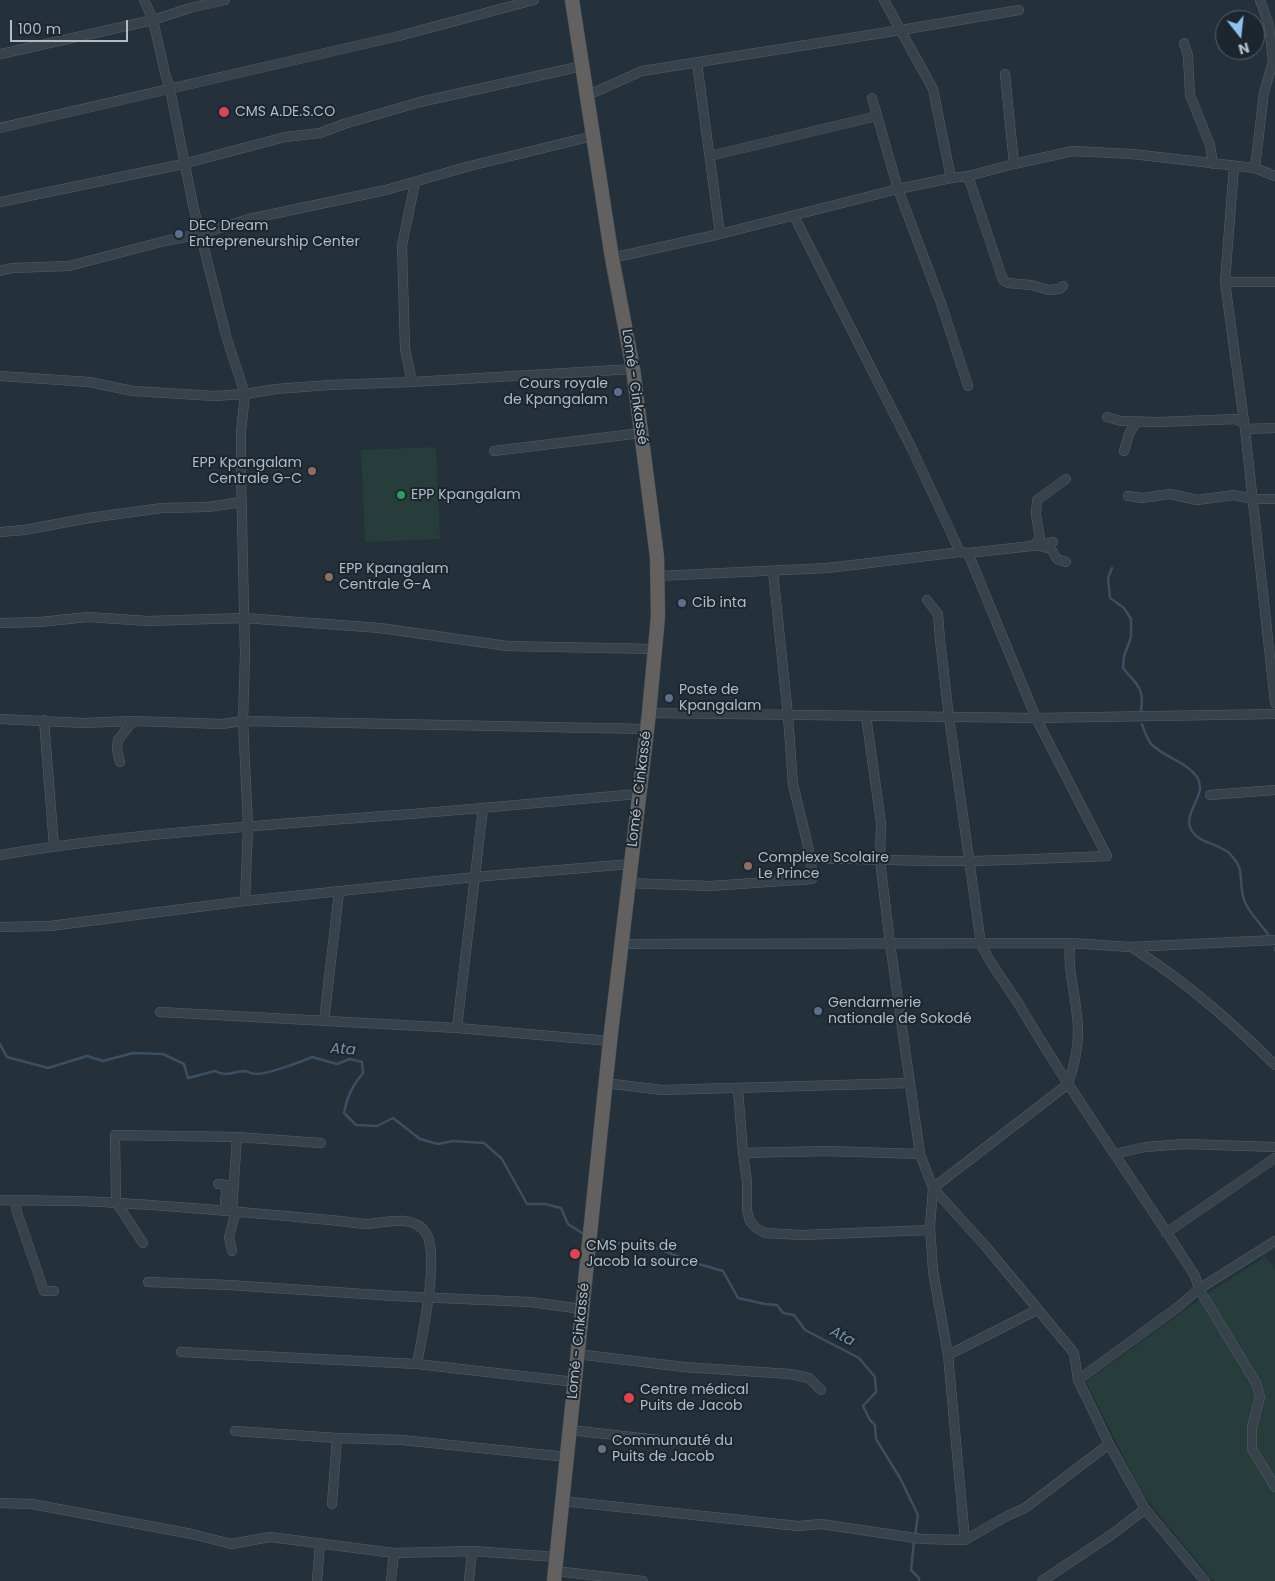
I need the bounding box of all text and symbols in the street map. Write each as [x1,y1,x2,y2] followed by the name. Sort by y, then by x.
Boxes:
[12,10,130,42] scale bar
[1215,10,1265,60] north arrow
[18,18,61,39] text: 100 m
[1236,37,1252,60] text: N
[235,104,335,120] place label: CMS A.DE.S.CO
[217,105,231,119] marker: CMS A.DE.S.CO
[189,218,360,250] place label: DEC Dream Entrepreneurship Center
[173,228,185,240] marker: DEC Dream Entrepreneurship Center
[618,328,650,446] street label: Lomé - Cinkassé
[504,376,608,408] place label: Cours royale de Kpangalam
[612,386,624,398] marker: Cours royale de Kpangalam
[192,455,302,488] place label: EPP Kpangalam Centrale G-C
[306,465,318,477] marker: EPP Kpangalam Centrale G-C
[411,487,521,503] place label: EPP Kpangalam
[395,489,407,501] marker: EPP Kpangalam
[339,561,449,594] place label: EPP Kpangalam Centrale G-A
[323,571,335,583] marker: EPP Kpangalam Centrale G-A
[692,595,746,611] place label: Cib inta
[676,597,688,609] marker: Cib inta
[679,682,762,714] place label: Poste de Kpangalam
[663,692,675,704] marker: Poste de Kpangalam
[625,730,655,848] street label: Lomé - Cinkassé
[758,850,889,882] place label: Complexe Scolaire Le Prince
[742,860,754,872] marker: Complexe Scolaire Le Prince
[828,995,972,1028] place label: Gendarmerie nationale de Sokodé
[812,1005,824,1017] marker: Gendarmerie nationale de Sokodé
[330,1040,356,1060] water label: Ata
[586,1238,698,1270] place label: CMS puits de Jacob la source
[568,1247,582,1261] marker: CMS puits de Jacob la source
[565,1282,593,1400] street label: Lomé - Cinkassé
[826,1323,858,1351] water label: Ata
[640,1382,749,1414] place label: Centre médical Puits de Jacob
[622,1391,636,1405] marker: Centre médical Puits de Jacob
[612,1433,733,1465] place label: Communauté du Puits de Jacob
[596,1443,608,1455] marker: Communauté du Puits de Jacob

